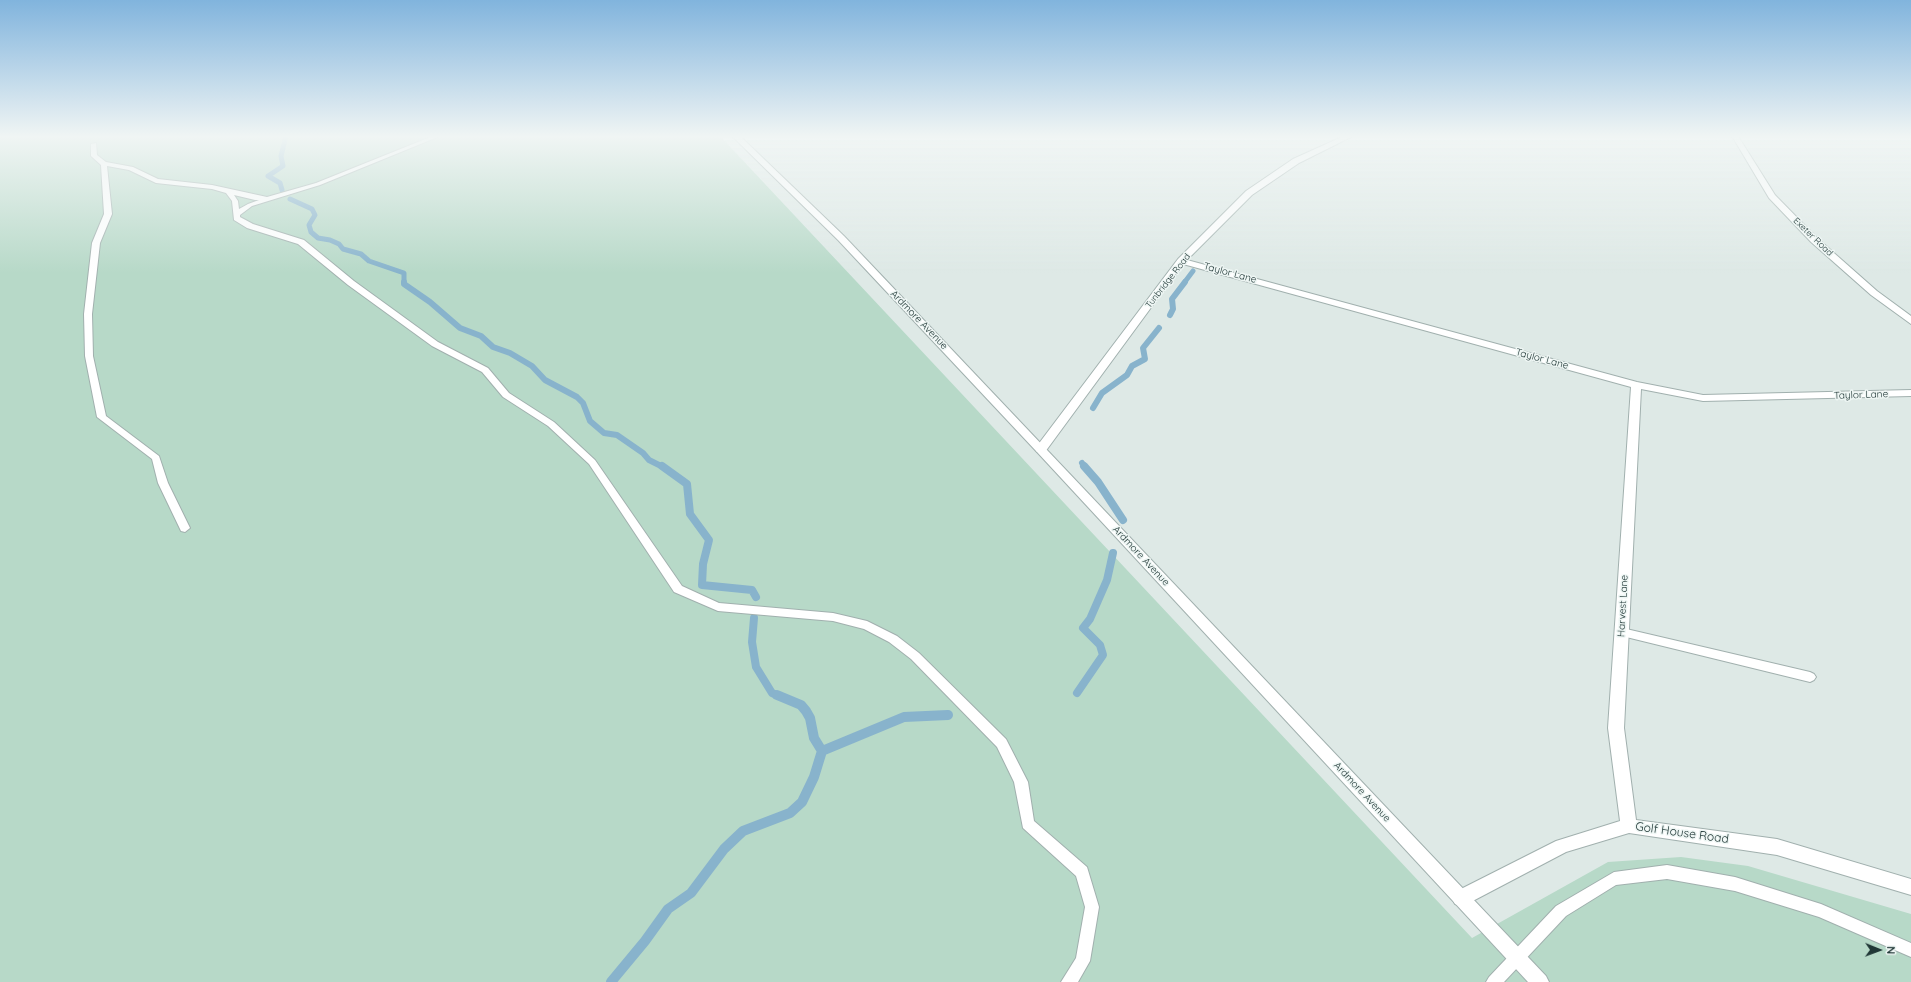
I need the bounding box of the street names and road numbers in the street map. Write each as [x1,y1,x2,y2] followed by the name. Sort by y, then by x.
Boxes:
[1791,215,1835,259] street label: Exeter Road
[1143,252,1193,310] street label: Tunbridge Road
[1202,260,1258,286] street label: Taylor Lane
[888,288,950,352] street label: Ardmore Avenue
[1514,346,1570,372] street label: Taylor Lane
[1834,388,1888,402] street label: Taylor Lane
[1110,524,1172,588] street label: Ardmore Avenue
[1615,575,1631,637] street label: Harvest Lane
[1331,760,1393,824] street label: Ardmore Avenue
[1634,819,1730,847] street label: Golf House Road

